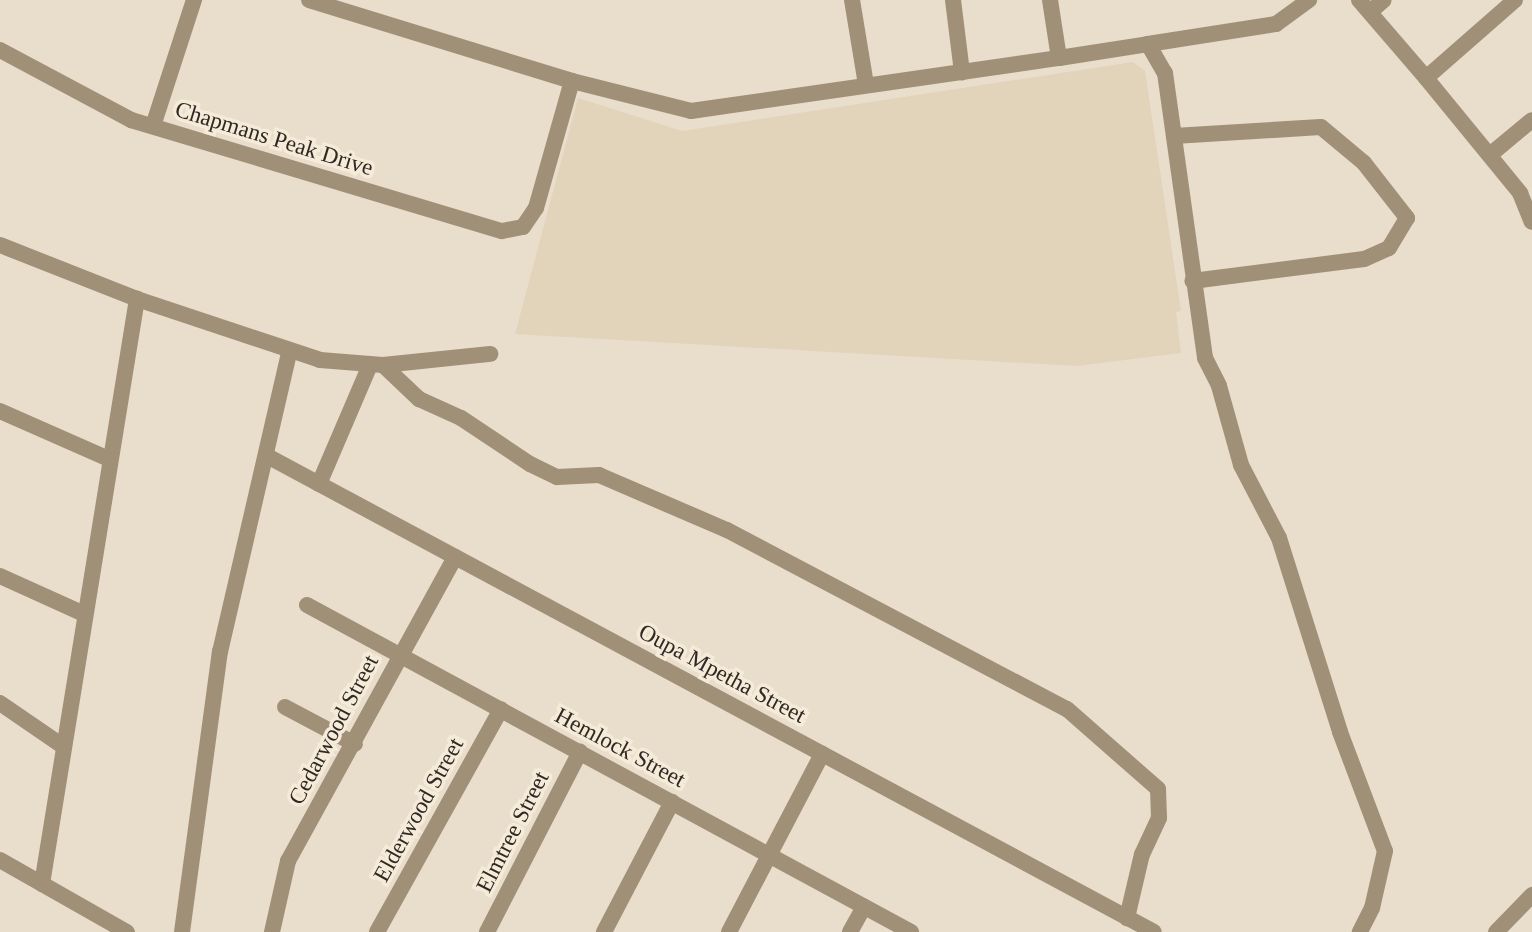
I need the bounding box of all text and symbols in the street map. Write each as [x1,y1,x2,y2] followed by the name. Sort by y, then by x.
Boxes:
[172,96,376,182] street label: Chapmans Peak Drive
[634,618,810,730] street label: Oupa Mpetha Street
[283,650,385,810] street label: Cedarwood Street
[550,702,690,794] street label: Hemlock Street
[368,733,470,887] street label: Elderwood Street
[471,767,555,897] street label: Elmtree Street

